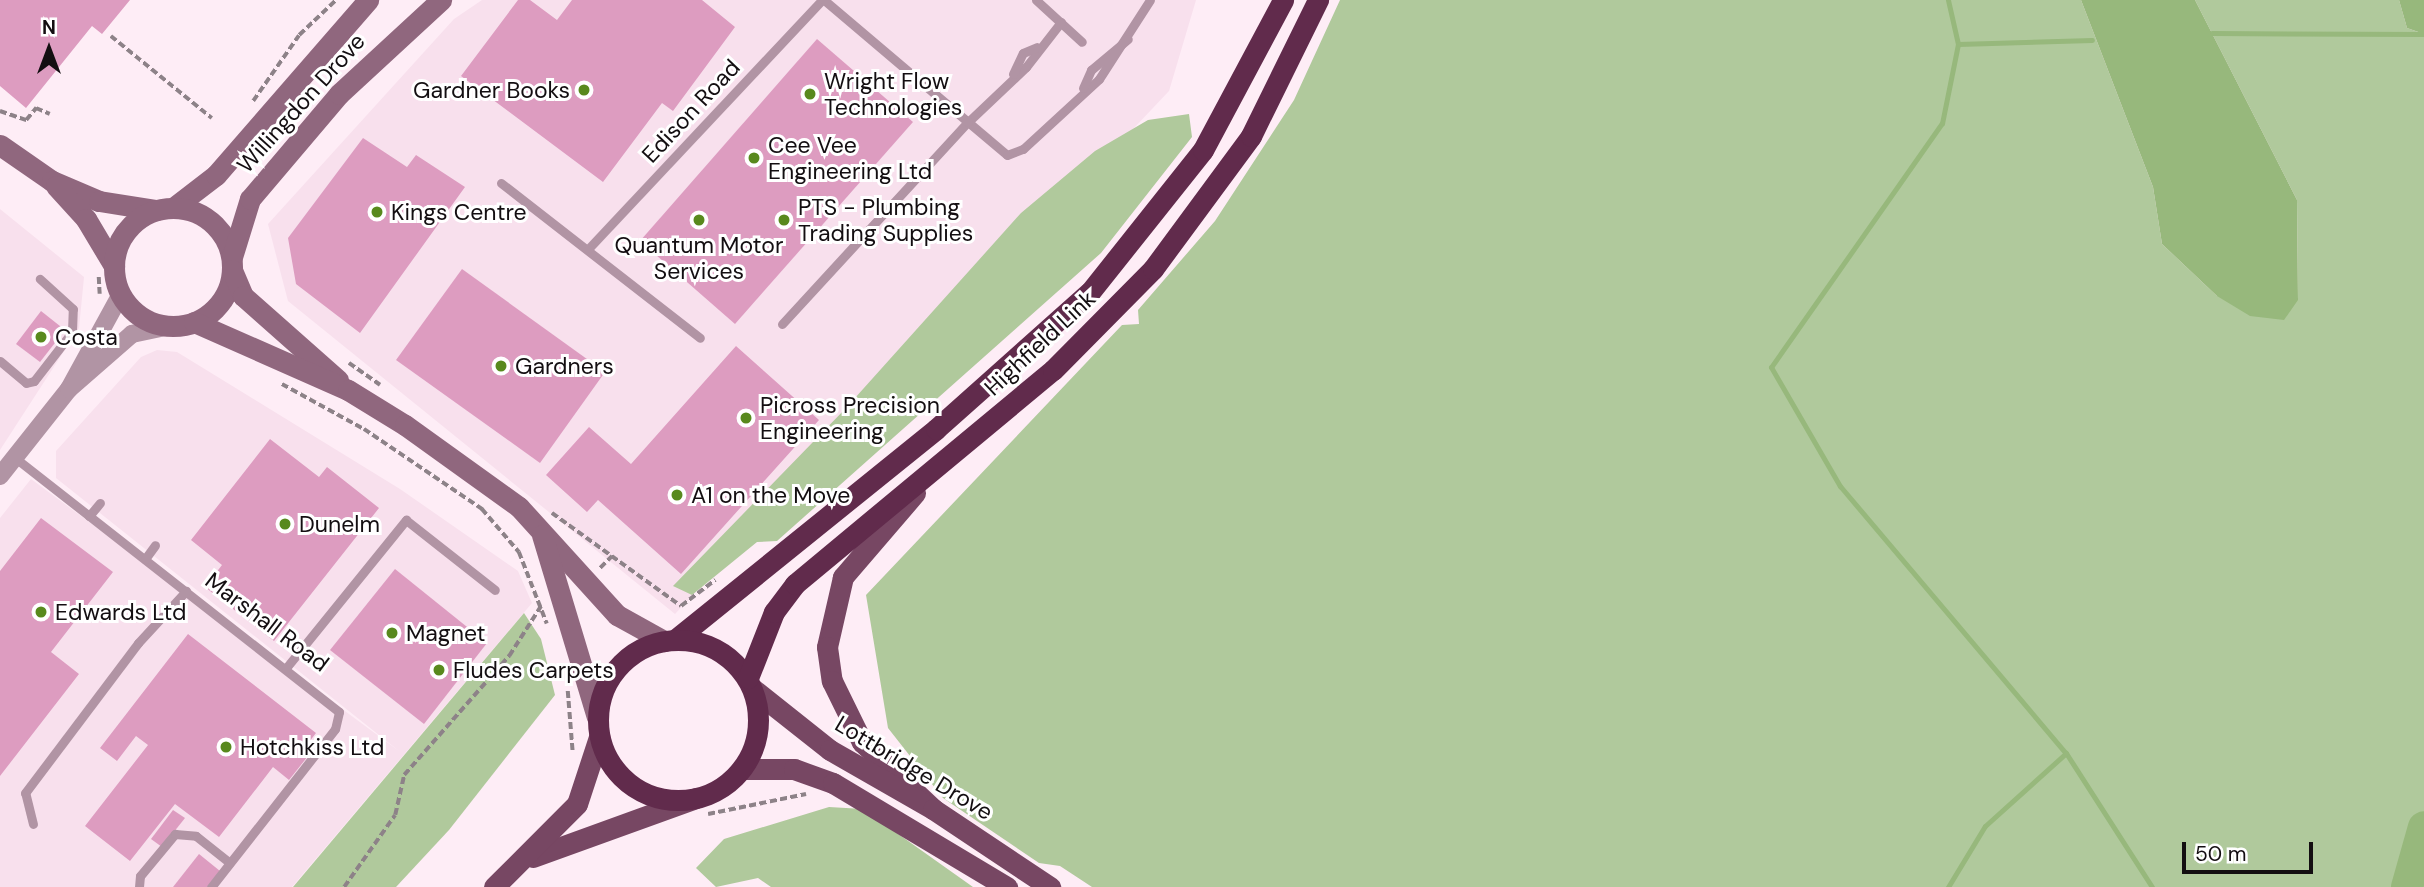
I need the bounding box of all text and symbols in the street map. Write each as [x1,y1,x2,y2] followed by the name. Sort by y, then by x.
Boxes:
[14,14,84,84] north arrow
[42,15,56,40] text: N
[231,28,371,178] street label: Willingdon Drove
[636,54,746,168] street label: Edison Road
[824,67,962,121] place label: Wright Flow Technologies
[413,76,570,104] place label: Gardner Books
[576,82,592,98] marker: Gardner Books
[802,86,818,102] marker: Wright Flow Technologies
[768,131,932,185] place label: Cee Vee Engineering Ltd
[746,150,762,166] marker: Cee Vee Engineering Ltd
[798,193,973,247] place label: PTS - Plumbing Trading Supplies
[391,198,527,226] place label: Kings Centre
[369,204,385,220] marker: Kings Centre
[691,212,707,228] marker: Quantum Motor Services
[776,212,792,228] marker: PTS - Plumbing Trading Supplies
[615,231,783,285] place label: Quantum Motor Services
[979,285,1101,401] street label: Highfield Link
[55,323,118,351] place label: Costa
[33,329,49,345] marker: Costa
[515,352,614,380] place label: Gardners
[493,358,509,374] marker: Gardners
[760,391,940,445] place label: Picross Precision Engineering
[738,410,754,426] marker: Picross Precision Engineering
[691,481,850,509] place label: A1 on the Move
[669,487,685,503] marker: A1 on the Move
[299,510,380,538] place label: Dunelm
[277,516,293,532] marker: Dunelm
[200,567,334,677] street label: Marshall Road
[55,598,186,626] place label: Edwards Ltd
[33,604,49,620] marker: Edwards Ltd
[406,619,486,647] place label: Magnet
[384,625,400,641] marker: Magnet
[453,656,614,684] place label: Fludes Carpets
[431,662,447,678] marker: Fludes Carpets
[830,710,998,826] street label: Lottbridge Drove
[240,733,384,761] place label: Hotchkiss Ltd
[218,739,234,755] marker: Hotchkiss Ltd
[2186,828,2317,872] scale bar
[2195,840,2246,868] text: 50 m

